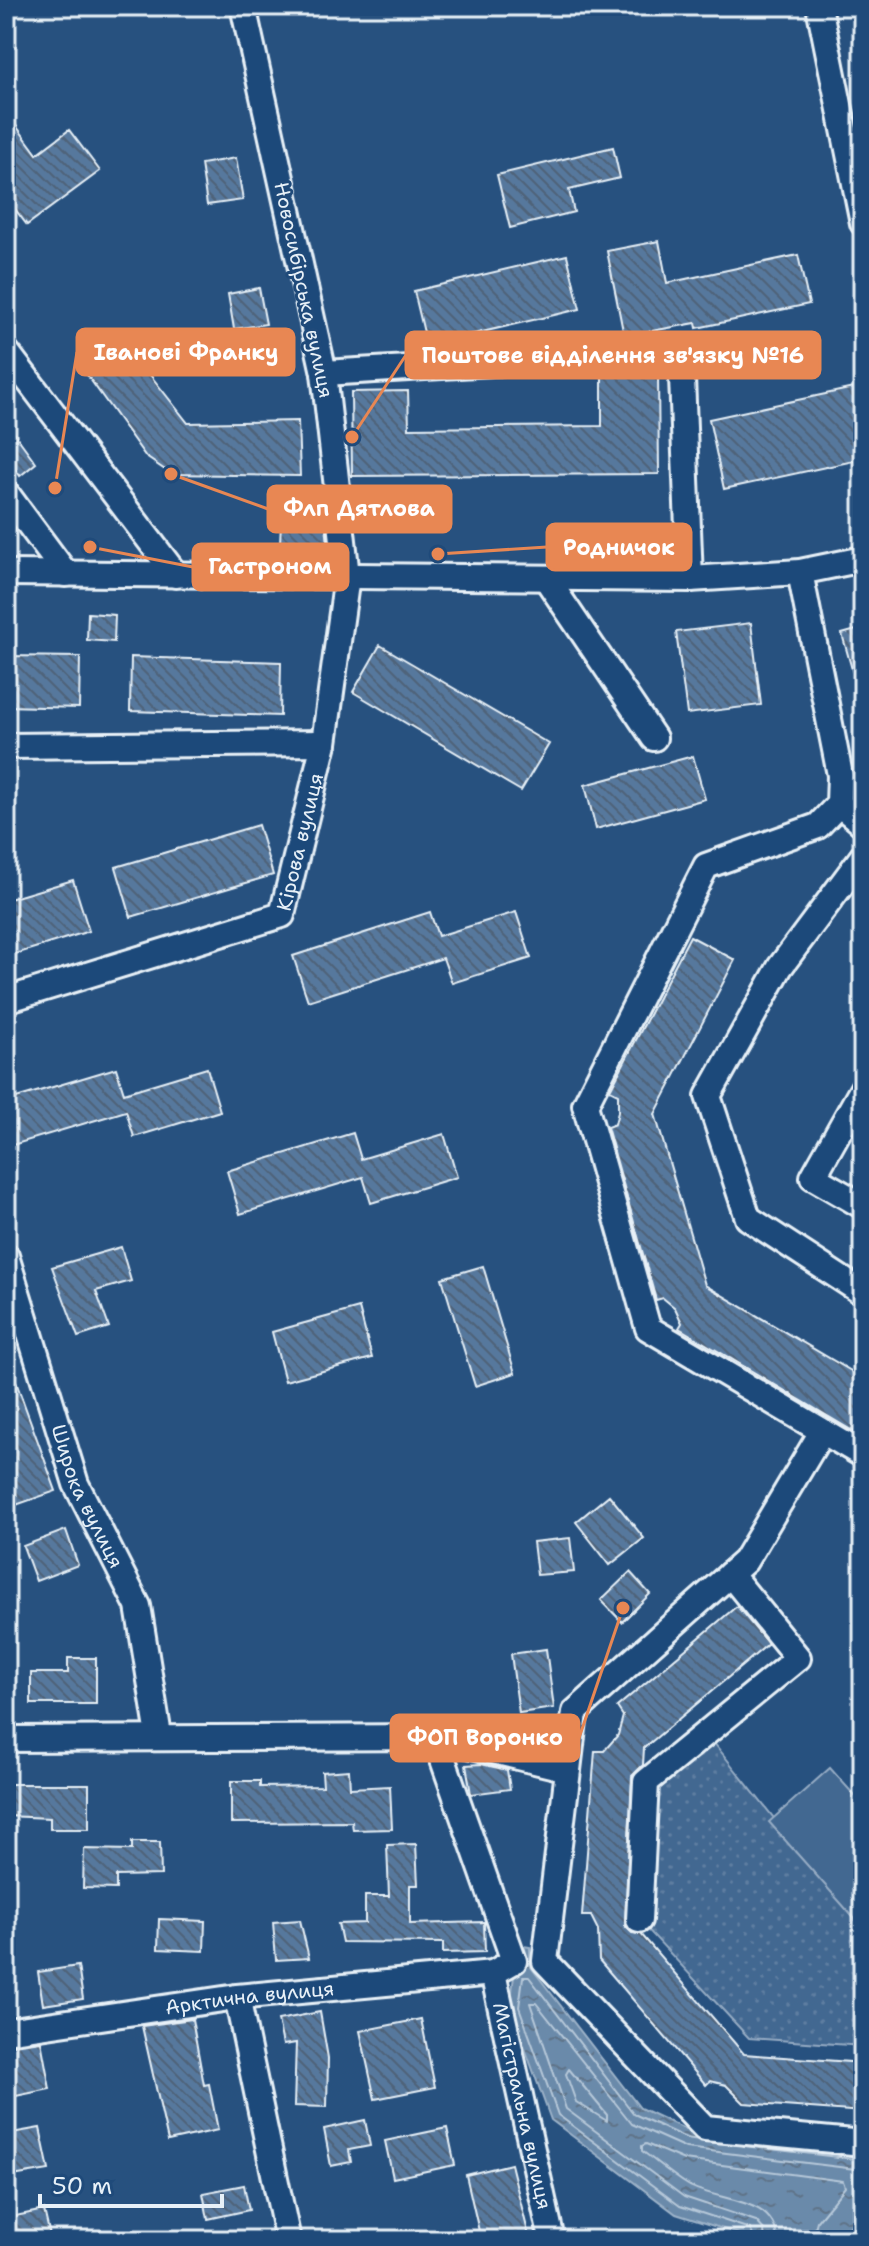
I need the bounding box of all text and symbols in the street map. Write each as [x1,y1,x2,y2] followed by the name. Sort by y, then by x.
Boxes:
[268,180,340,400] street label: Новосибірська вулиця
[77,329,294,375] callout: Іванові Франку
[406,332,820,378] callout: Поштове відділення зв'язку №16
[94,338,278,367] text: Іванові Франку
[422,341,804,370] text: Поштове відділення зв'язку №16
[268,486,451,532] callout: Флп Дятлова
[283,494,435,523] text: Флп Дятлова
[547,524,691,570] callout: Родничок
[563,533,675,562] text: Родничок
[193,544,348,590] callout: Гастроном
[208,552,332,581] text: Гастроном
[270,770,329,914] street label: Кірова вулиця
[45,1421,130,1573] street label: Широка вулиця
[391,1715,579,1761] callout: ФОП Воронко
[407,1723,563,1752] text: ФОП Воронко
[163,1975,335,2020] street label: Арктична вулиця
[487,2000,558,2212] street label: Магістральна вулиця
[40,2158,222,2208] scale bar
[52,2170,112,2202] text: 50 m

